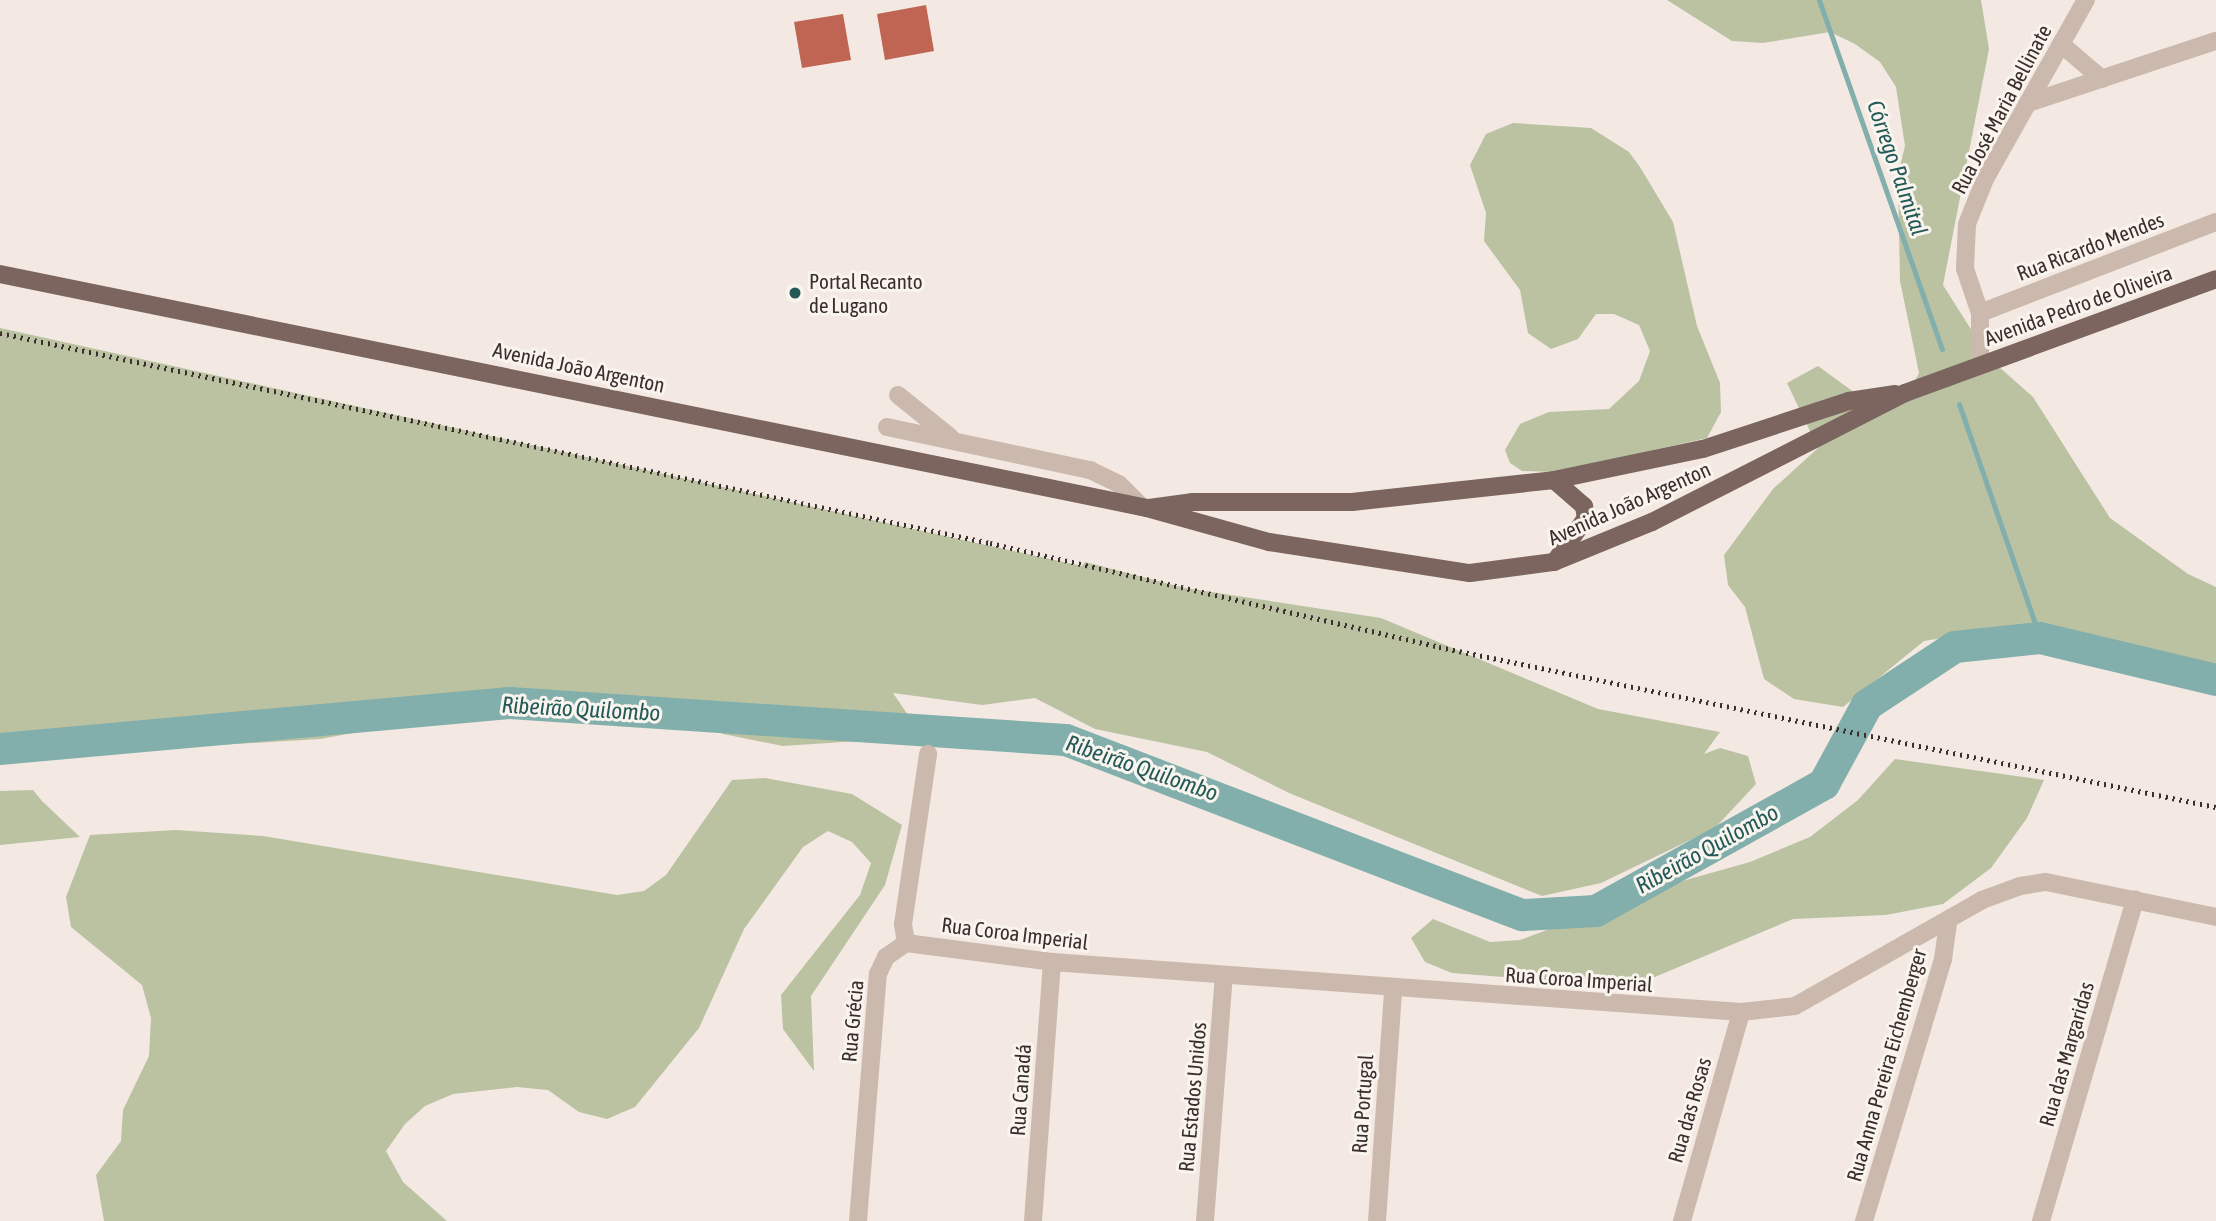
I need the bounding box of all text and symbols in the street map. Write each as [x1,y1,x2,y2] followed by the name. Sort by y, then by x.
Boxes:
[1946,20,2056,198] street label: Rua José Maria Bellinate
[1861,97,1933,239] water label: Córrego Palmital
[2013,206,2167,286] street label: Rua Ricardo Mendes
[1981,259,2175,351] street label: Avenida Pedro de Oliveira
[809,268,923,318] place label: Portal Recanto de Lugano
[787,285,803,301] marker: Portal Recanto de Lugano
[491,336,667,398] street label: Avenida João Argenton
[1544,456,1714,550] street label: Avenida João Argenton
[501,691,661,727] water label: Ribeirão Quilombo
[1062,729,1222,807] water label: Ribeirão Quilombo
[1631,798,1783,900] water label: Ribeirão Quilombo
[940,911,1090,955] street label: Rua Coroa Imperial
[1841,946,1931,1184] street label: Rua Anna Pereira Eichemberger
[1504,961,1654,997] street label: Rua Coroa Imperial
[836,979,868,1063] street label: Rua Grécia
[2033,979,2099,1129] street label: Rua das Margaridas
[1173,1021,1211,1173] street label: Rua Estados Unidos
[1004,1043,1036,1137] street label: Rua Canadá
[1346,1054,1378,1154] street label: Rua Portugal
[1662,1054,1716,1166] street label: Rua das Rosas

